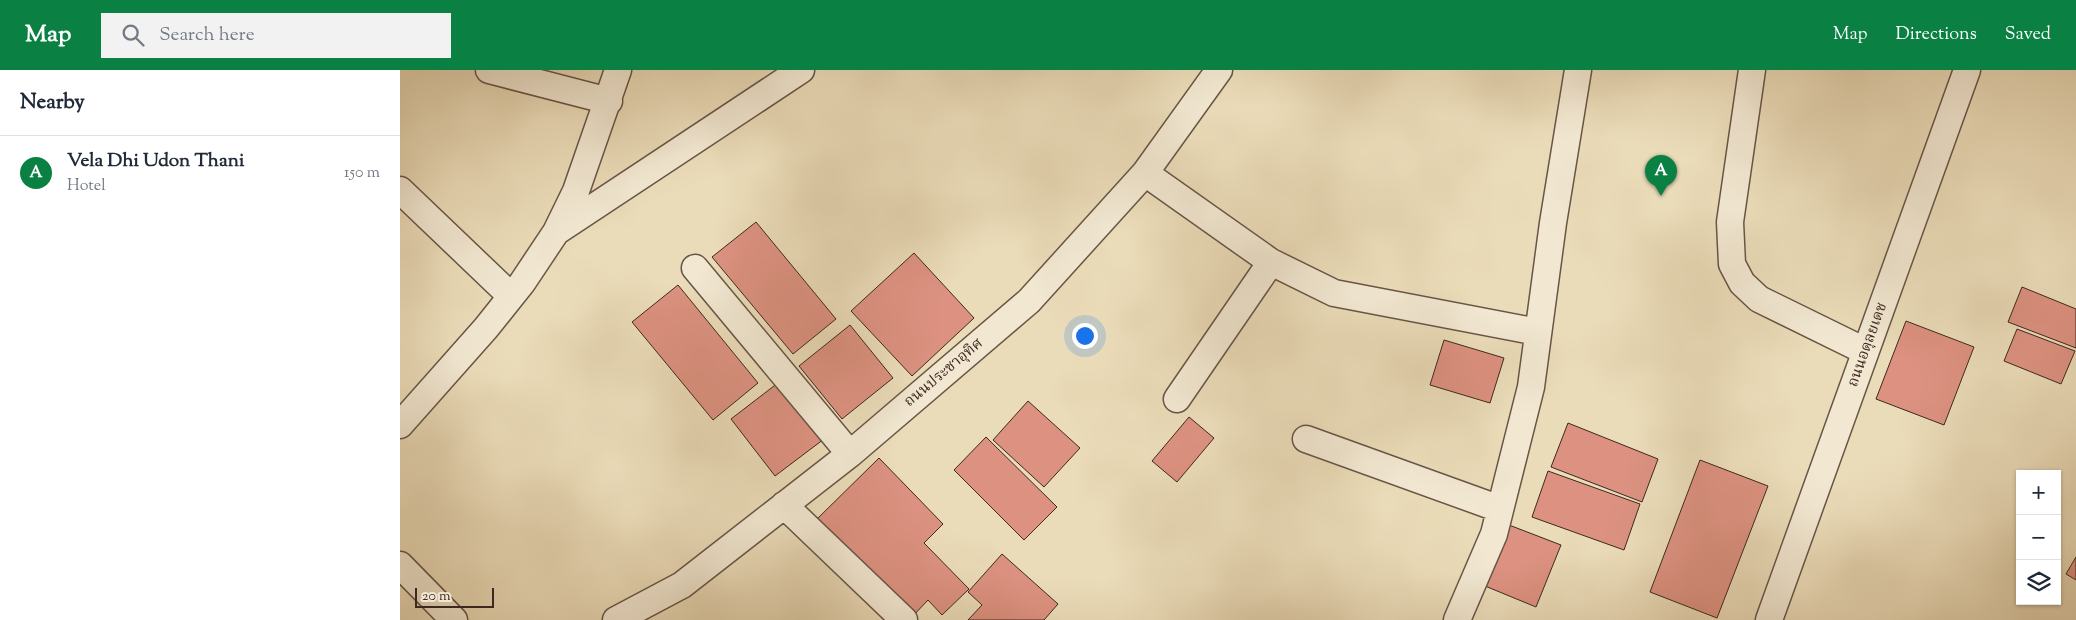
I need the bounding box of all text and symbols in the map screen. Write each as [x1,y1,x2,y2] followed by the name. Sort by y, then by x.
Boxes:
[101,13,451,58] search box
[25,18,71,52] text: Map
[119,21,147,49] icon: search
[159,22,255,49] text: Search here
[1833,22,1868,48] text: Map
[1896,22,1977,48] text: Directions
[2005,22,2051,48] text: Saved
[20,88,85,118] text: Nearby
[67,148,244,175] text: Vela Dhi Udon Thani
[1645,155,1677,196] pin: A
[30,162,43,185] text: A
[344,162,380,185] text: 150 m
[67,175,106,198] text: Hotel
[1843,300,1893,390] street label: ถนนอดุลยเดช
[1072,323,1098,349] your location
[900,333,988,412] street label: ถนนประชาอุทิศ
[2016,470,2061,605] map controls
[2016,470,2061,515] button: +
[2016,515,2061,560] button: −
[2016,560,2061,605] button: layers
[415,585,494,608] scale bar
[422,587,451,607] text: 20 m

